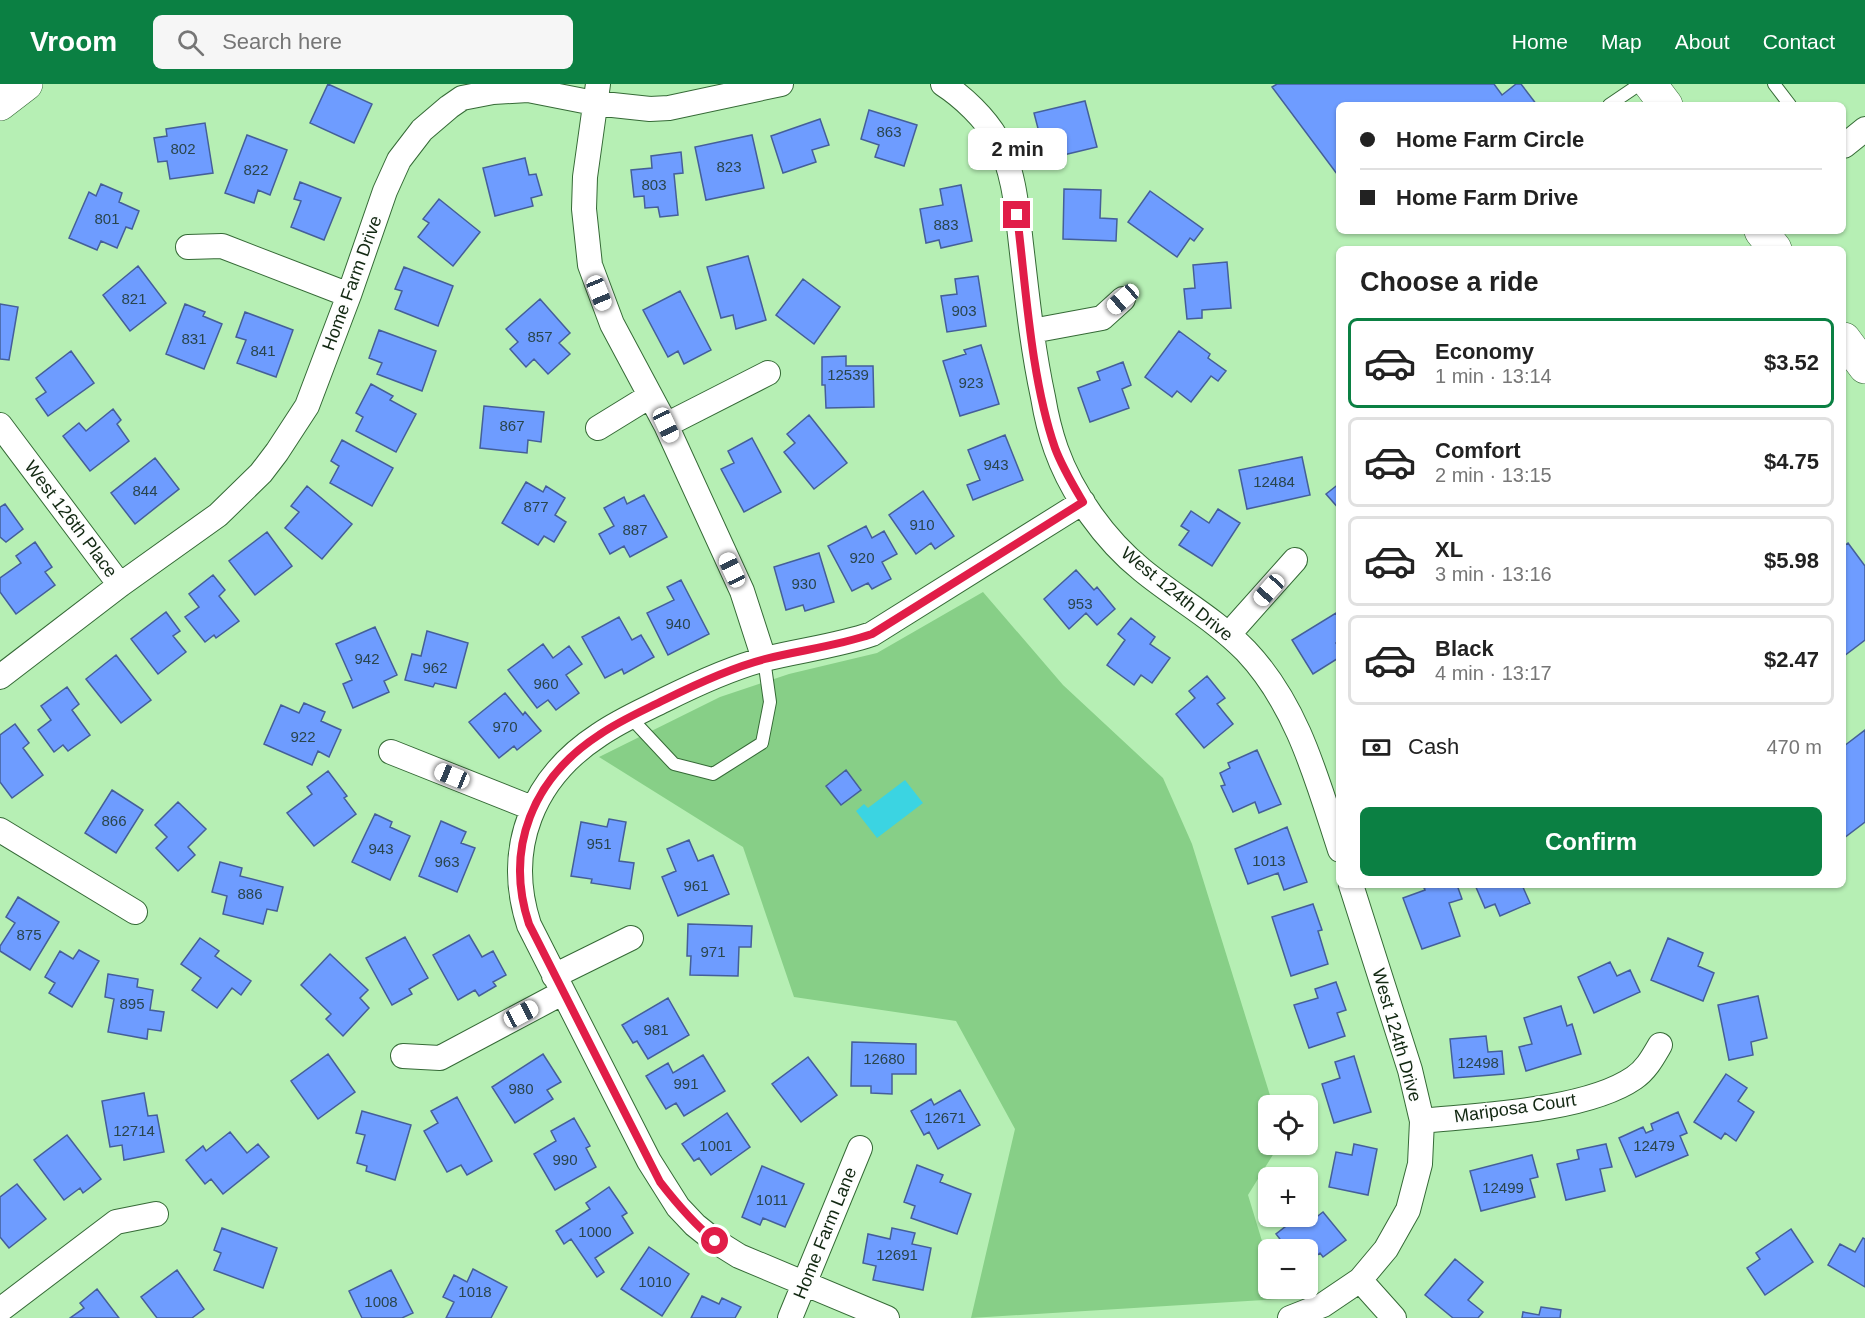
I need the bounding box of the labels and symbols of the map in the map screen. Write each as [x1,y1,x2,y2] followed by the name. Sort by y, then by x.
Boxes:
[876,123,902,140] house number: 863
[968,128,1066,170] callout: 2 min
[170,140,196,157] house number: 802
[716,158,742,175] house number: 823
[243,161,269,178] house number: 822
[641,176,667,193] house number: 803
[1003,201,1030,228] route end
[94,210,120,227] house number: 801
[318,213,386,353] street label: Home Farm Drive
[933,216,959,233] house number: 883
[584,273,614,313] car
[1104,280,1142,318] car
[121,290,147,307] house number: 821
[951,302,977,319] house number: 903
[527,328,553,345] house number: 857
[181,330,207,347] house number: 831
[250,342,276,359] house number: 841
[827,366,869,383] house number: 12539
[958,374,984,391] house number: 923
[650,405,682,445] car
[499,417,525,434] house number: 867
[983,456,1009,473] house number: 943
[21,457,121,581] street label: West 126th Place
[1253,473,1295,490] house number: 12484
[132,482,158,499] house number: 844
[523,498,549,515] house number: 877
[909,516,935,533] house number: 910
[622,521,648,538] house number: 887
[1117,543,1237,645] street label: West 124th Drive
[849,549,875,566] house number: 920
[716,550,748,590] car
[1250,571,1288,609] car
[791,575,817,592] house number: 930
[1067,595,1093,612] house number: 953
[665,615,691,632] house number: 940
[354,650,380,667] house number: 942
[422,659,448,676] house number: 962
[533,675,559,692] house number: 960
[492,718,518,735] house number: 970
[290,728,316,745] house number: 922
[432,761,472,791] car
[101,812,127,829] house number: 866
[586,835,612,852] house number: 951
[368,840,394,857] house number: 943
[1252,852,1286,869] house number: 1013
[434,853,460,870] house number: 963
[683,877,709,894] house number: 961
[237,885,263,902] house number: 886
[16,926,42,943] house number: 875
[700,943,726,960] house number: 971
[1368,966,1426,1104] street label: West 124th Drive
[119,995,145,1012] house number: 895
[501,998,541,1030] car
[643,1021,669,1038] house number: 981
[863,1050,905,1067] house number: 12680
[1457,1054,1499,1071] house number: 12498
[673,1075,699,1092] house number: 991
[508,1080,534,1097] house number: 980
[1453,1090,1577,1126] street label: Mariposa Court
[924,1109,966,1126] house number: 12671
[113,1122,155,1139] house number: 12714
[699,1137,733,1154] house number: 1001
[1633,1137,1675,1154] house number: 12479
[552,1151,578,1168] house number: 990
[789,1164,861,1302] street label: Home Farm Lane
[1482,1179,1524,1196] house number: 12499
[756,1191,788,1208] house number: 1011
[578,1223,612,1240] house number: 1000
[701,1227,728,1254] route start
[876,1246,918,1263] house number: 12691
[638,1273,672,1290] house number: 1010
[458,1283,492,1300] house number: 1018
[364,1293,398,1310] house number: 1008

